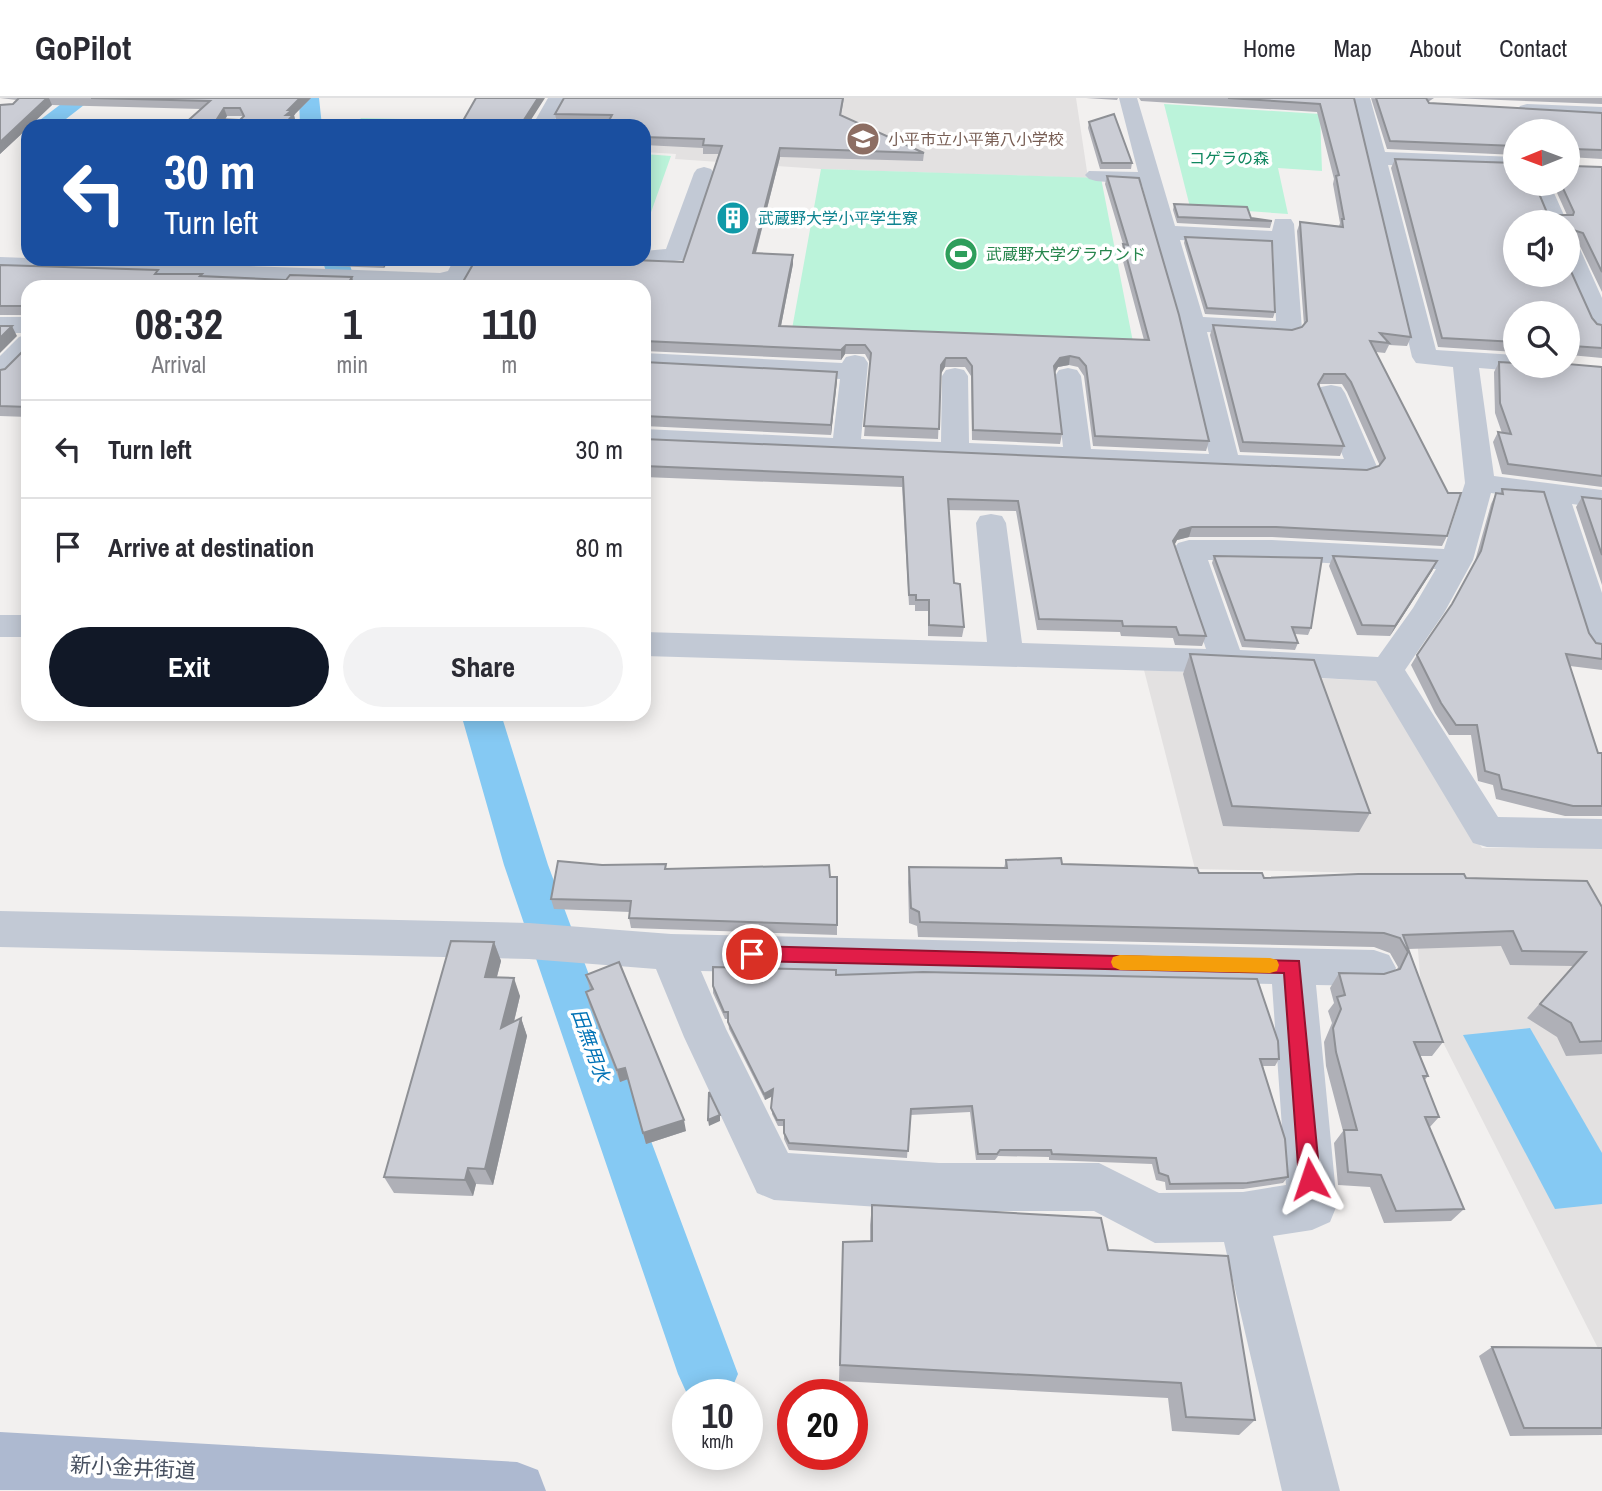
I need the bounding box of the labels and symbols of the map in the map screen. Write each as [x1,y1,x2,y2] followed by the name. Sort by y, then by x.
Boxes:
[1503,119,1580,196] north arrow
[844,120,882,158] school or university icon: 小平市立小平第八小学校
[888,128,1064,150] place label: 小平市立小平第八小学校
[1189,147,1269,169] park label: コゲラの森
[714,199,752,237] building icon: 武蔵野大学小平学生寮
[758,207,918,229] place label: 武蔵野大学小平学生寮
[942,235,980,273] sports icon: 武蔵野大学グラウンド
[986,243,1146,265] place label: 武蔵野大学グラウンド
[722,924,782,984] pin
[566,1005,617,1087] water label: 田無用水
[1273,1142,1347,1216] position arrow
[777,1379,868,1470] speed limit sign: 20
[69,1450,197,1485] street label: 新小金井街道

